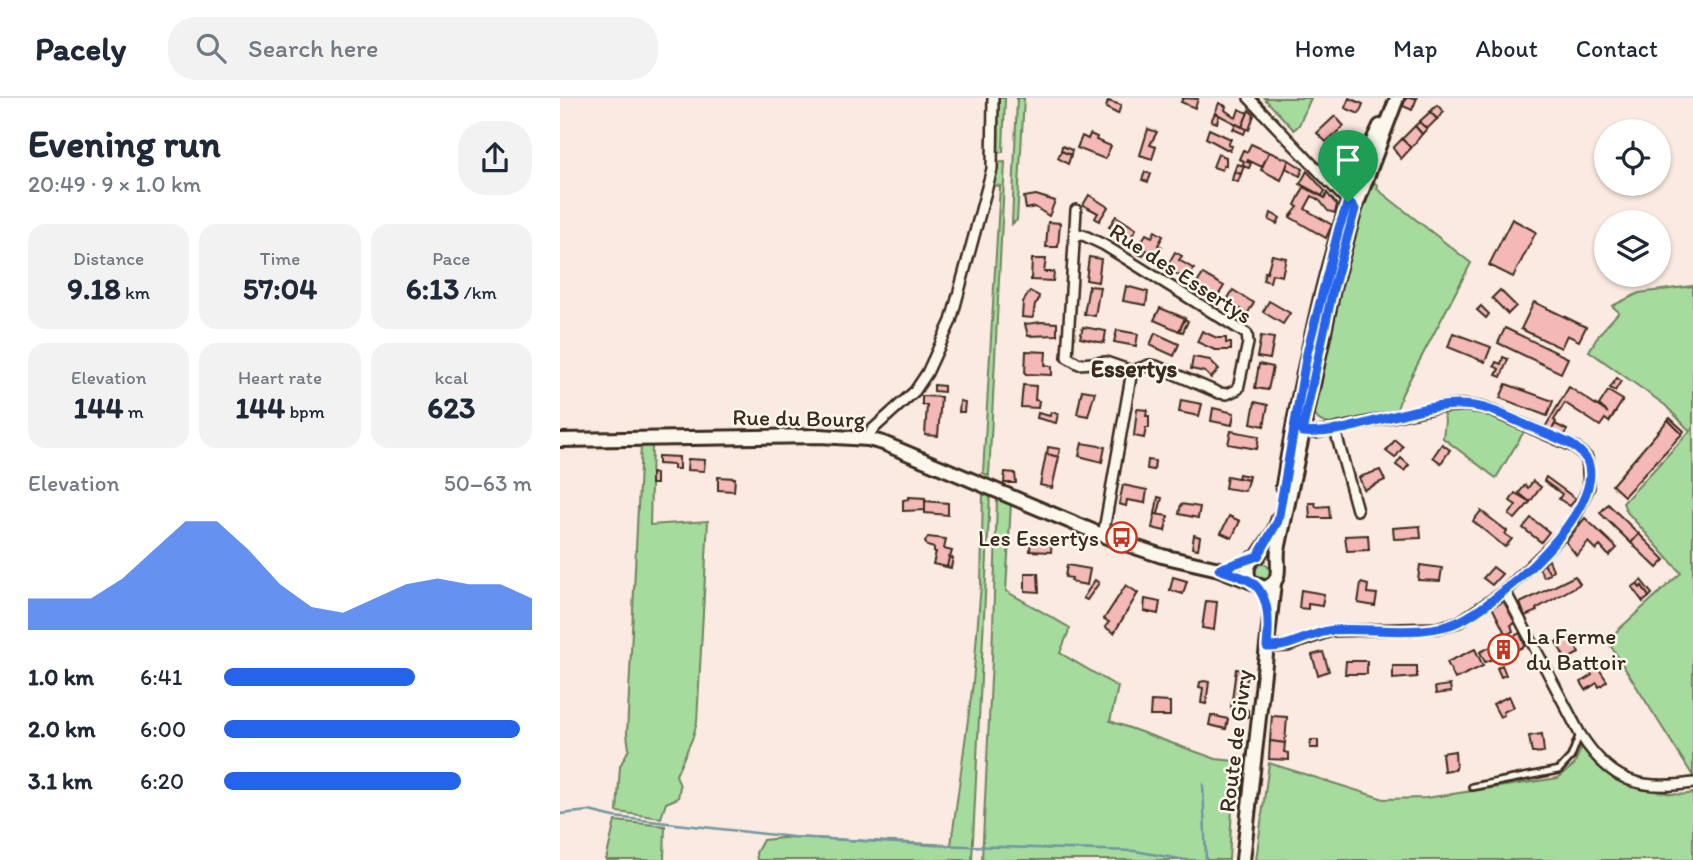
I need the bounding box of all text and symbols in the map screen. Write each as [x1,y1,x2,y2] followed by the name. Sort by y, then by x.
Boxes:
[168,17,658,80] search box
[35,29,126,68] text: Pacely
[192,29,230,67] icon: search
[248,32,378,64] text: Search here
[1295,34,1355,63] text: Home
[1393,34,1437,63] text: Map
[1475,34,1538,63] text: About
[1576,34,1658,63] text: Contact
[1594,119,1671,287] map controls
[1594,119,1671,196] button: locate
[28,121,221,167] text: Evening run
[458,121,532,195] button: share
[1318,130,1378,202] pin
[1329,141,1367,179] icon: arrive
[28,170,201,198] text: 20:49 · 9 × 1.0 km
[1594,210,1671,287] button: layers
[1104,216,1258,330] street label: Rue des Essertys
[73,247,144,270] text: Distance
[260,247,300,270] text: Time
[432,247,470,270] text: Pace
[67,270,121,307] text: 9.18
[243,270,317,307] text: 57:04
[406,270,459,307] text: 6:13
[121,281,150,304] text: km
[459,281,497,304] text: /km
[1091,354,1178,384] district label: Essertys
[71,366,146,389] text: Elevation
[238,366,322,389] text: Heart rate
[434,366,468,389] text: kcal
[74,389,124,426] text: 144
[235,389,285,426] text: 144
[427,389,475,426] text: 623
[124,400,144,423] text: m
[285,400,325,423] text: bpm
[732,403,866,433] street label: Rue du Bourg
[28,469,119,497] text: Elevation
[444,469,532,497] text: 50–63 m
[1105,521,1139,555] bus stop icon: Les Essertys
[978,524,1099,552] place label: Les Essertys
[1526,622,1626,676] place label: La Ferme du Battoir
[1486,632,1520,666] building icon: La Ferme du Battoir
[28,663,94,691] text: 1.0 km
[140,663,182,691] text: 6:41
[1212,668,1258,814] street label: Route de Givry
[28,715,96,743] text: 2.0 km
[140,715,186,743] text: 6:00
[28,767,92,795] text: 3.1 km
[140,767,184,795] text: 6:20

